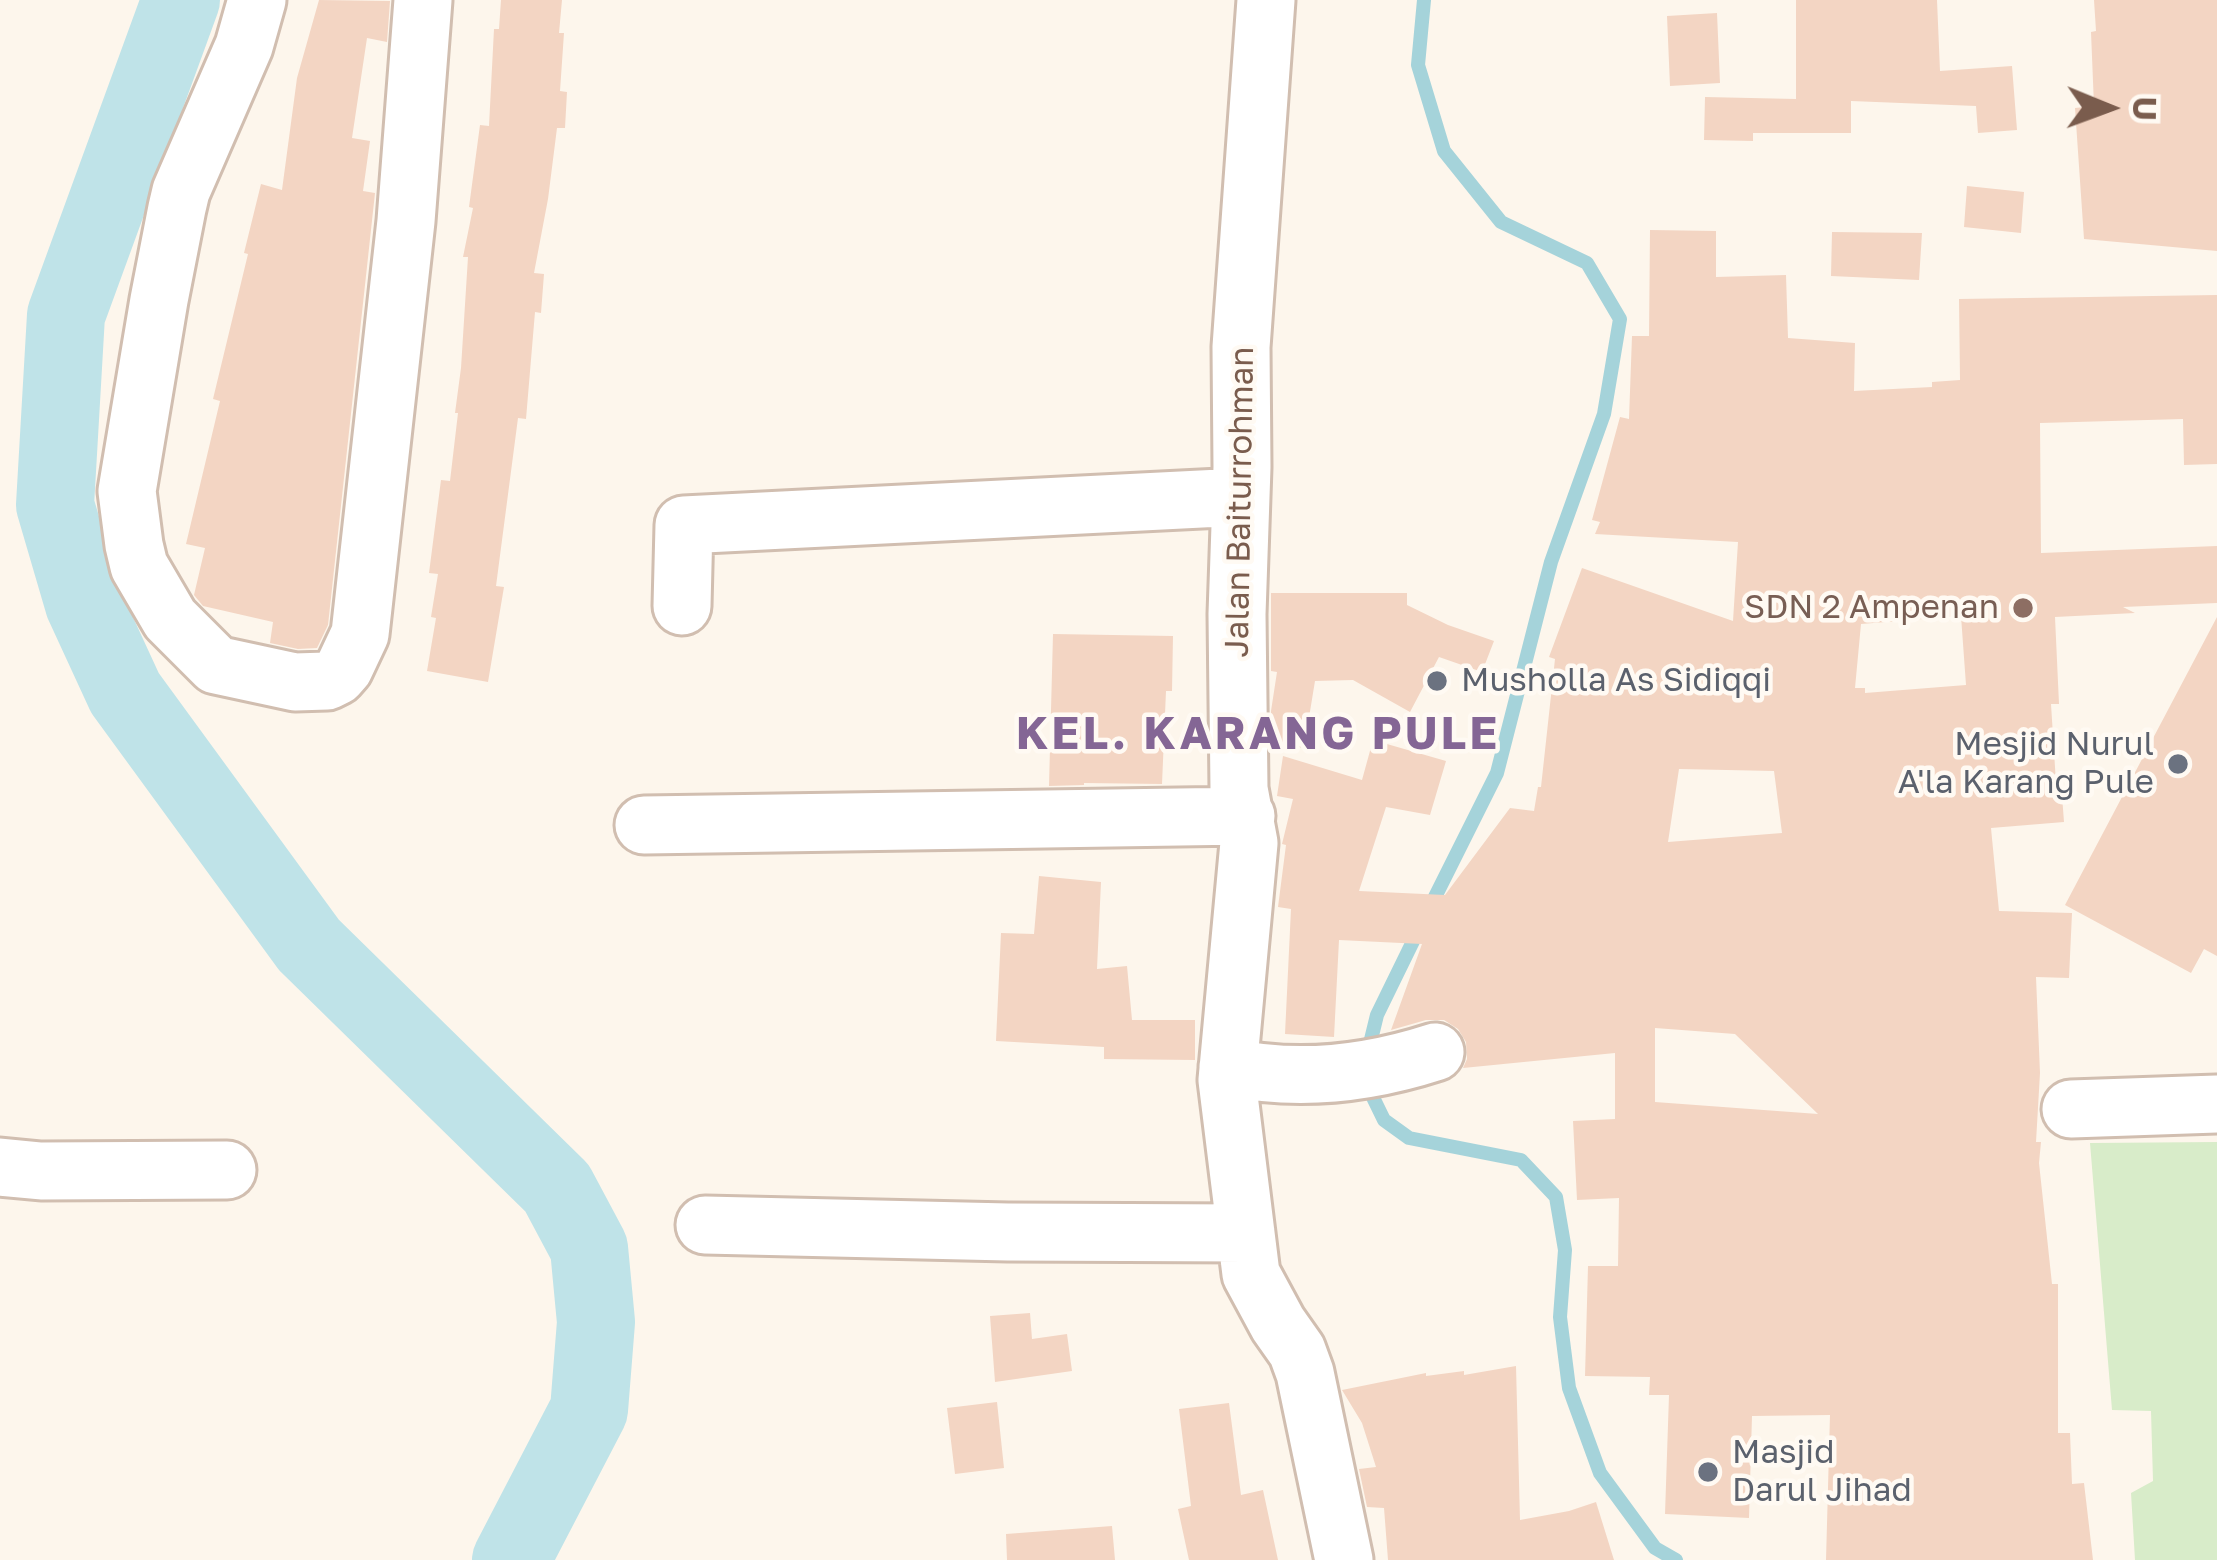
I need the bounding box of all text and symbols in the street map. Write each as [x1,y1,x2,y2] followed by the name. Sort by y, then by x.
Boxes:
[2049,48,2169,168] north arrow
[2126,96,2165,121] text: U
[1217,346,1263,658] street label: Jalan Baiturrohman
[1744,588,1999,628] place label: SDN 2 Ampenan
[2010,595,2036,621] marker: SDN 2 Ampenan
[1461,661,1771,701] place label: Musholla As Sidiqqi
[1424,668,1450,694] marker: Musholla As Sidiqqi
[1016,708,1500,762] district label: KEL. KARANG PULE
[1898,725,2154,803] place label: Mesjid Nurul A'la Karang Pule
[2165,751,2191,777] marker: Mesjid Nurul A'la Karang Pule
[1732,1433,1912,1511] place label: Masjid Darul Jihad
[1695,1459,1721,1485] marker: Masjid Darul Jihad

